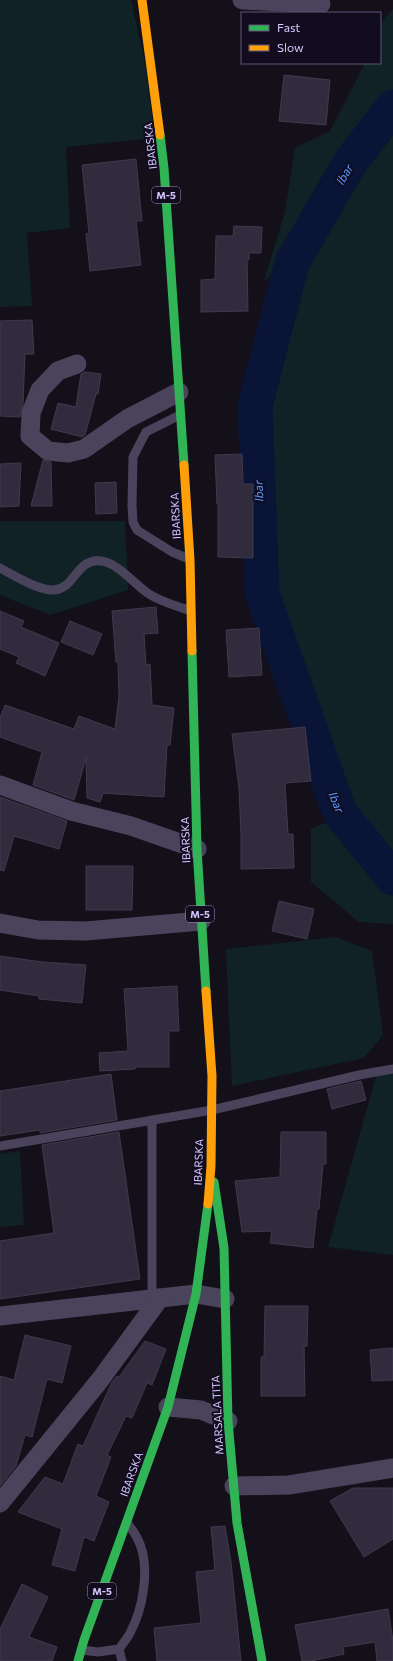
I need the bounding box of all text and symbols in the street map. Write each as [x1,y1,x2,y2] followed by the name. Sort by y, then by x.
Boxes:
[241,12,381,64] legend
[277,20,300,34] text: Fast
[277,40,304,54] text: Slow
[141,122,159,170] street label: IBARSKA
[332,160,356,187] water label: Ibar
[152,187,180,203] road number: M-5
[251,479,265,502] water label: Ibar
[167,492,183,540] street label: IBARSKA
[326,789,348,816] water label: Ibar
[178,816,192,863] street label: IBARSKA
[186,906,214,922] road number: M-5
[191,1138,205,1185] street label: IBARSKA
[208,1375,226,1455] street label: MARSALA TITA
[117,1450,145,1498] street label: IBARSKA
[88,1583,116,1599] road number: M-5

